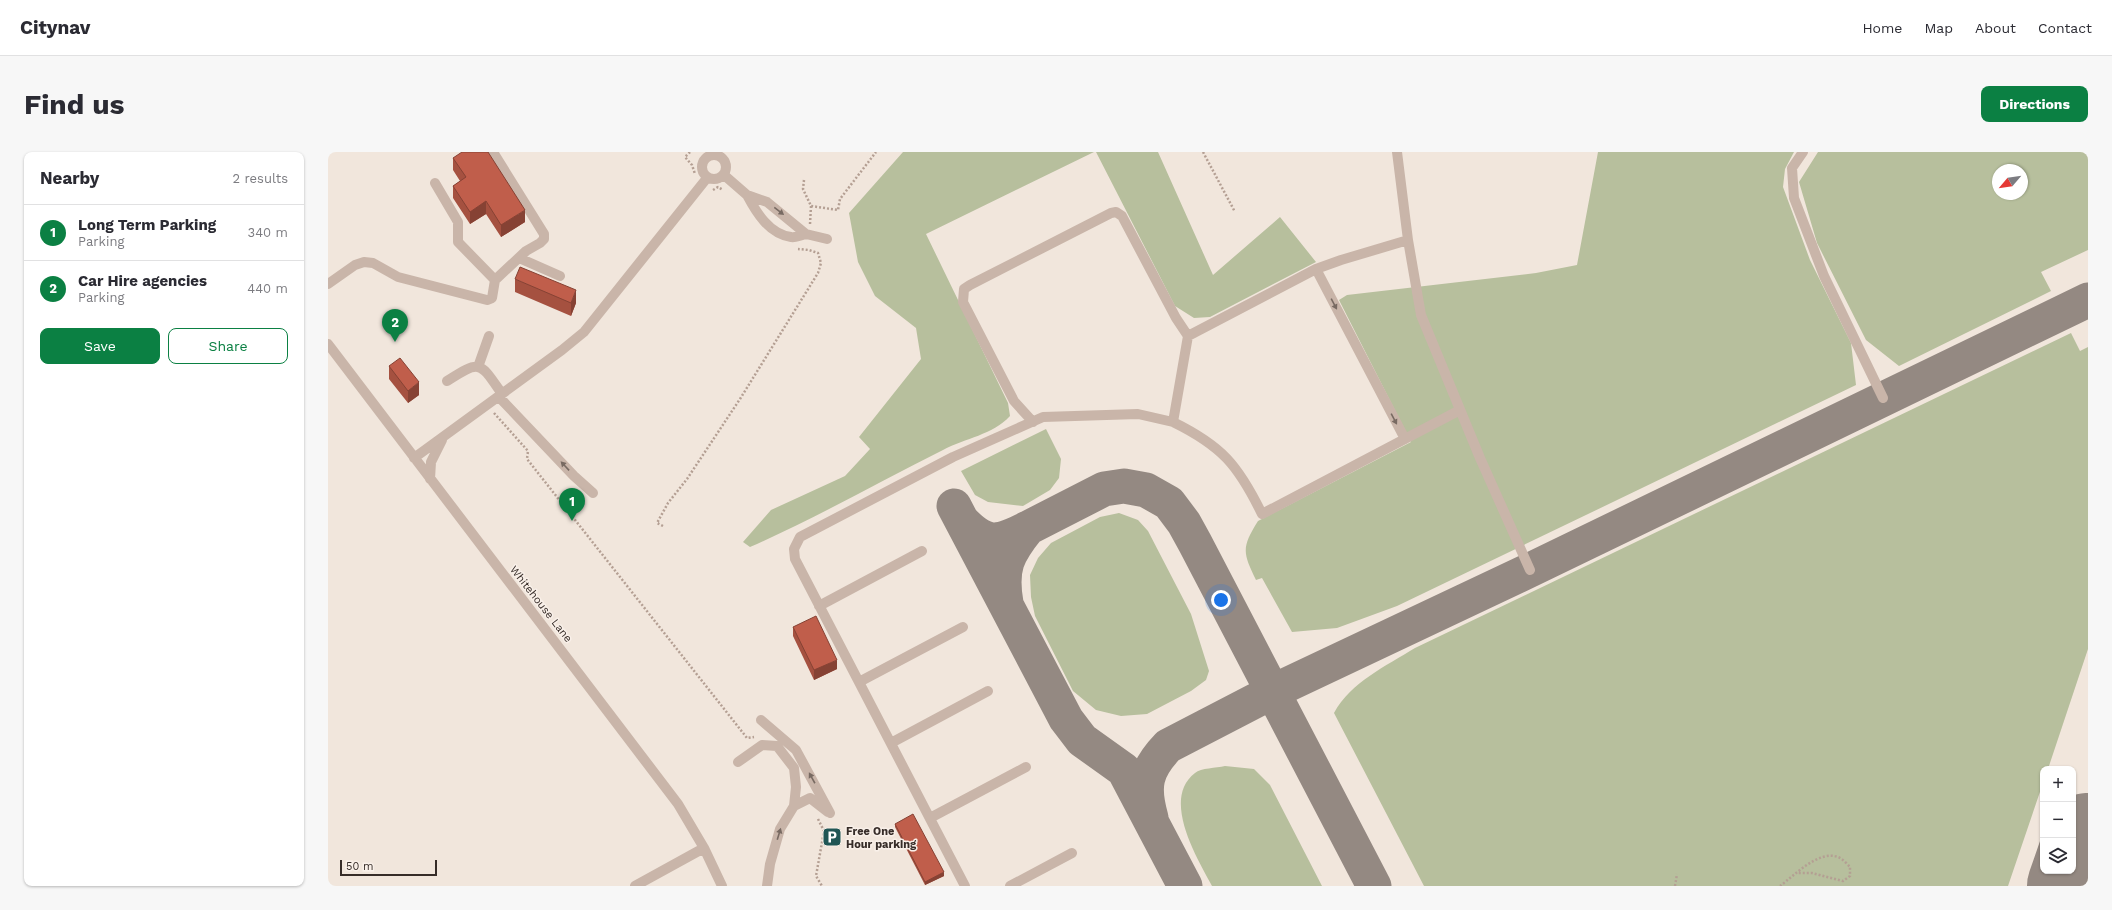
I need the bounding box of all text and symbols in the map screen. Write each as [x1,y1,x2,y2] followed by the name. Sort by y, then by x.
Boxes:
[20,16,91,39] text: Citynav
[1862,20,1902,36] text: Home
[1924,20,1953,36] text: Map
[1975,20,2016,36] text: About
[2038,20,2092,36] text: Contact
[1981,86,2088,122] button: Directions
[24,88,124,121] text: Find us
[1992,164,2028,200] north arrow
[40,168,99,188] text: Nearby
[233,171,288,186] text: 2 results
[773,207,784,216] one-way arrow
[78,216,216,234] text: Long Term Parking
[50,225,56,240] text: 1
[248,225,288,240] text: 340 m
[78,234,124,249] text: Parking
[78,272,207,290] text: Car Hire agencies
[49,281,57,296] text: 2
[247,281,288,296] text: 440 m
[78,290,124,305] text: Parking
[1331,298,1337,309] one-way arrow
[382,309,408,342] pin: 2
[40,328,160,364] button: Save
[168,328,288,364] button: Share
[1391,413,1397,425] one-way arrow
[560,461,570,471] one-way arrow
[559,488,585,521] pin: 1
[507,563,575,645] street label: Whitehouse Lane
[1211,590,1231,610] your location
[2040,766,2076,874] map controls
[2040,766,2076,802] button: +
[808,772,815,784] one-way arrow
[2040,802,2076,838] button: −
[846,825,917,851] place label: Free One Hour parking
[821,826,843,848] parking icon: Free One Hour parking
[776,828,782,840] one-way arrow
[2040,838,2076,874] button: layers
[340,858,437,877] scale bar
[346,860,373,873] text: 50 m

